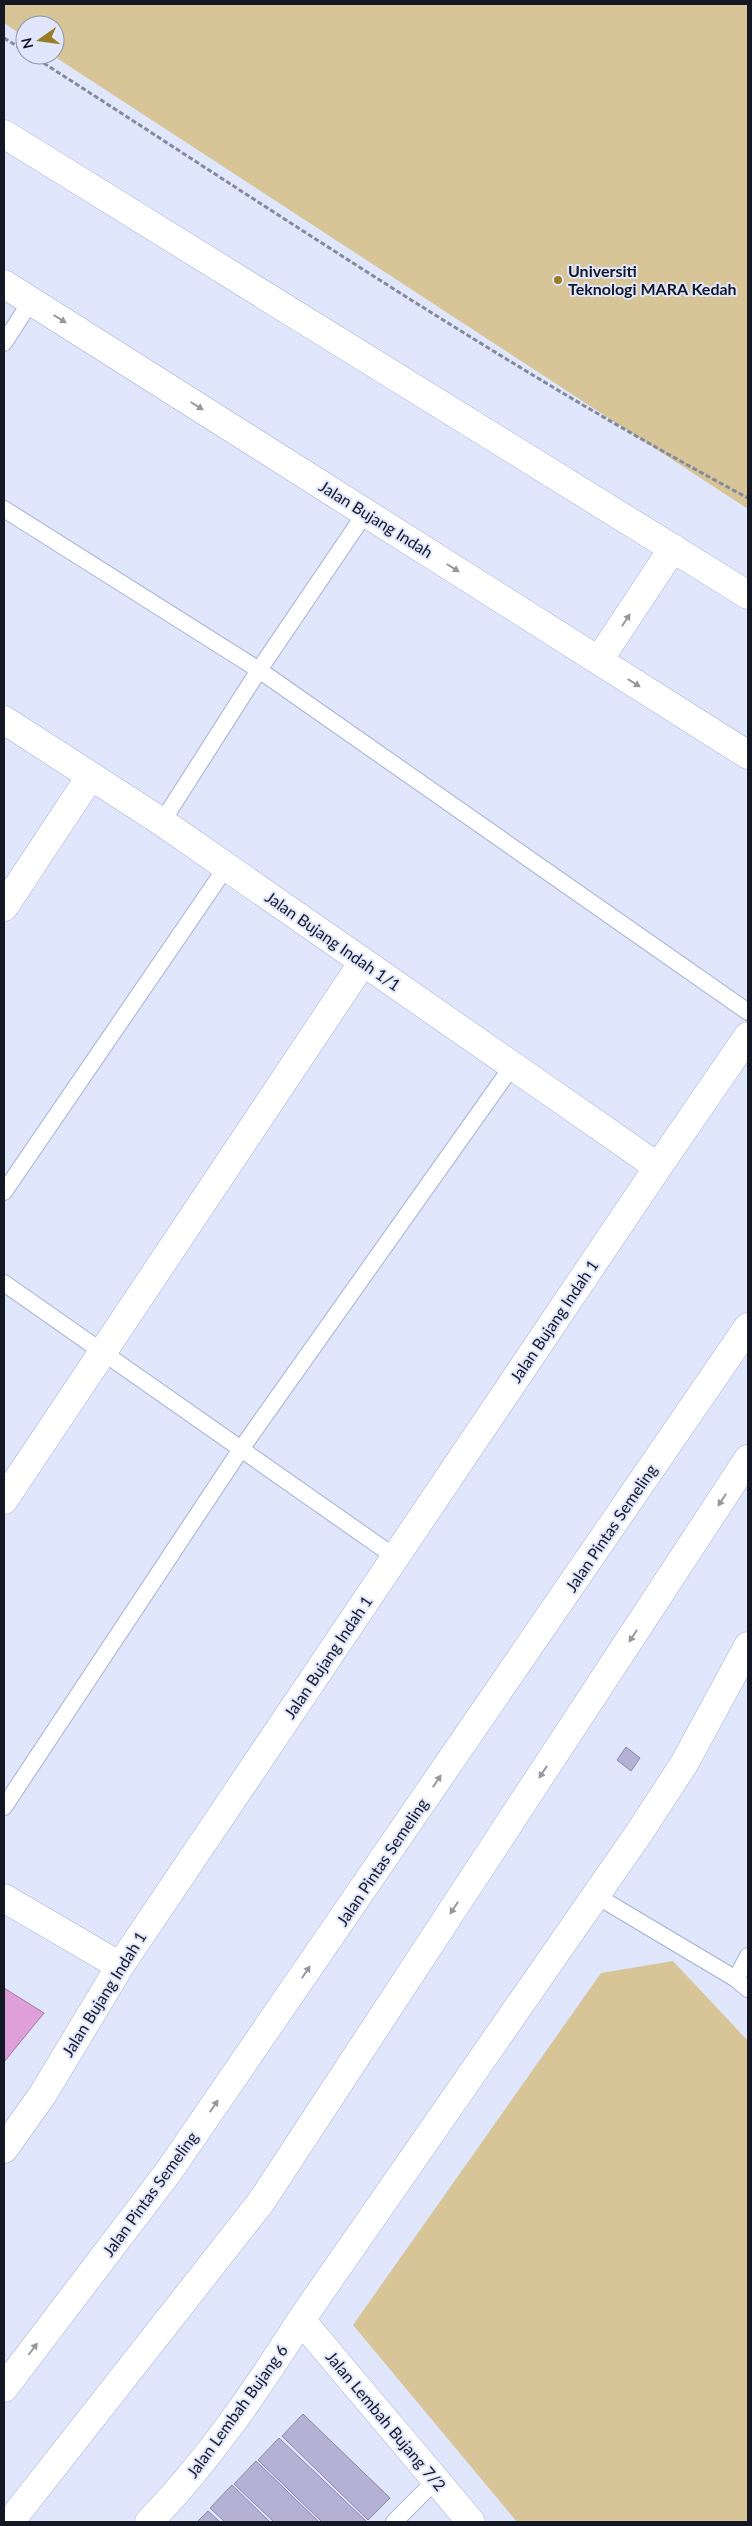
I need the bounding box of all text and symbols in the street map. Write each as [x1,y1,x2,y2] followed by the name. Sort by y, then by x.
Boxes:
[15,15,65,65] north arrow
[17,36,36,51] text: N
[568,261,737,298] place label: Universiti Teknologi MARA Kedah
[552,274,564,286] marker: Universiti Teknologi MARA Kedah
[53,315,66,324] one-way arrow
[191,401,204,411] one-way arrow
[316,476,437,561] street label: Jalan Bujang Indah
[446,563,459,572] one-way arrow
[621,613,631,626] one-way arrow
[628,678,641,687] one-way arrow
[262,887,404,994] street label: Jalan Bujang Indah 1/1
[505,1256,602,1386] street label: Jalan Bujang Indah 1
[561,1460,660,1595] street label: Jalan Pintas Semeling
[717,1493,726,1506] one-way arrow
[279,1592,376,1722] street label: Jalan Bujang Indah 1
[628,1629,637,1642] one-way arrow
[539,1765,548,1778] one-way arrow
[432,1774,442,1787] one-way arrow
[332,1794,431,1929] street label: Jalan Pintas Semeling
[450,1901,459,1914] one-way arrow
[57,1928,150,2060] street label: Jalan Bujang Indah 1
[301,1966,311,1979] one-way arrow
[209,2100,219,2113] one-way arrow
[98,2128,201,2260] street label: Jalan Pintas Semeling
[182,2340,291,2481] street label: Jalan Lembah Bujang 6
[28,2343,39,2356] one-way arrow
[322,2347,450,2494] street label: Jalan Lembah Bujang 7/2

